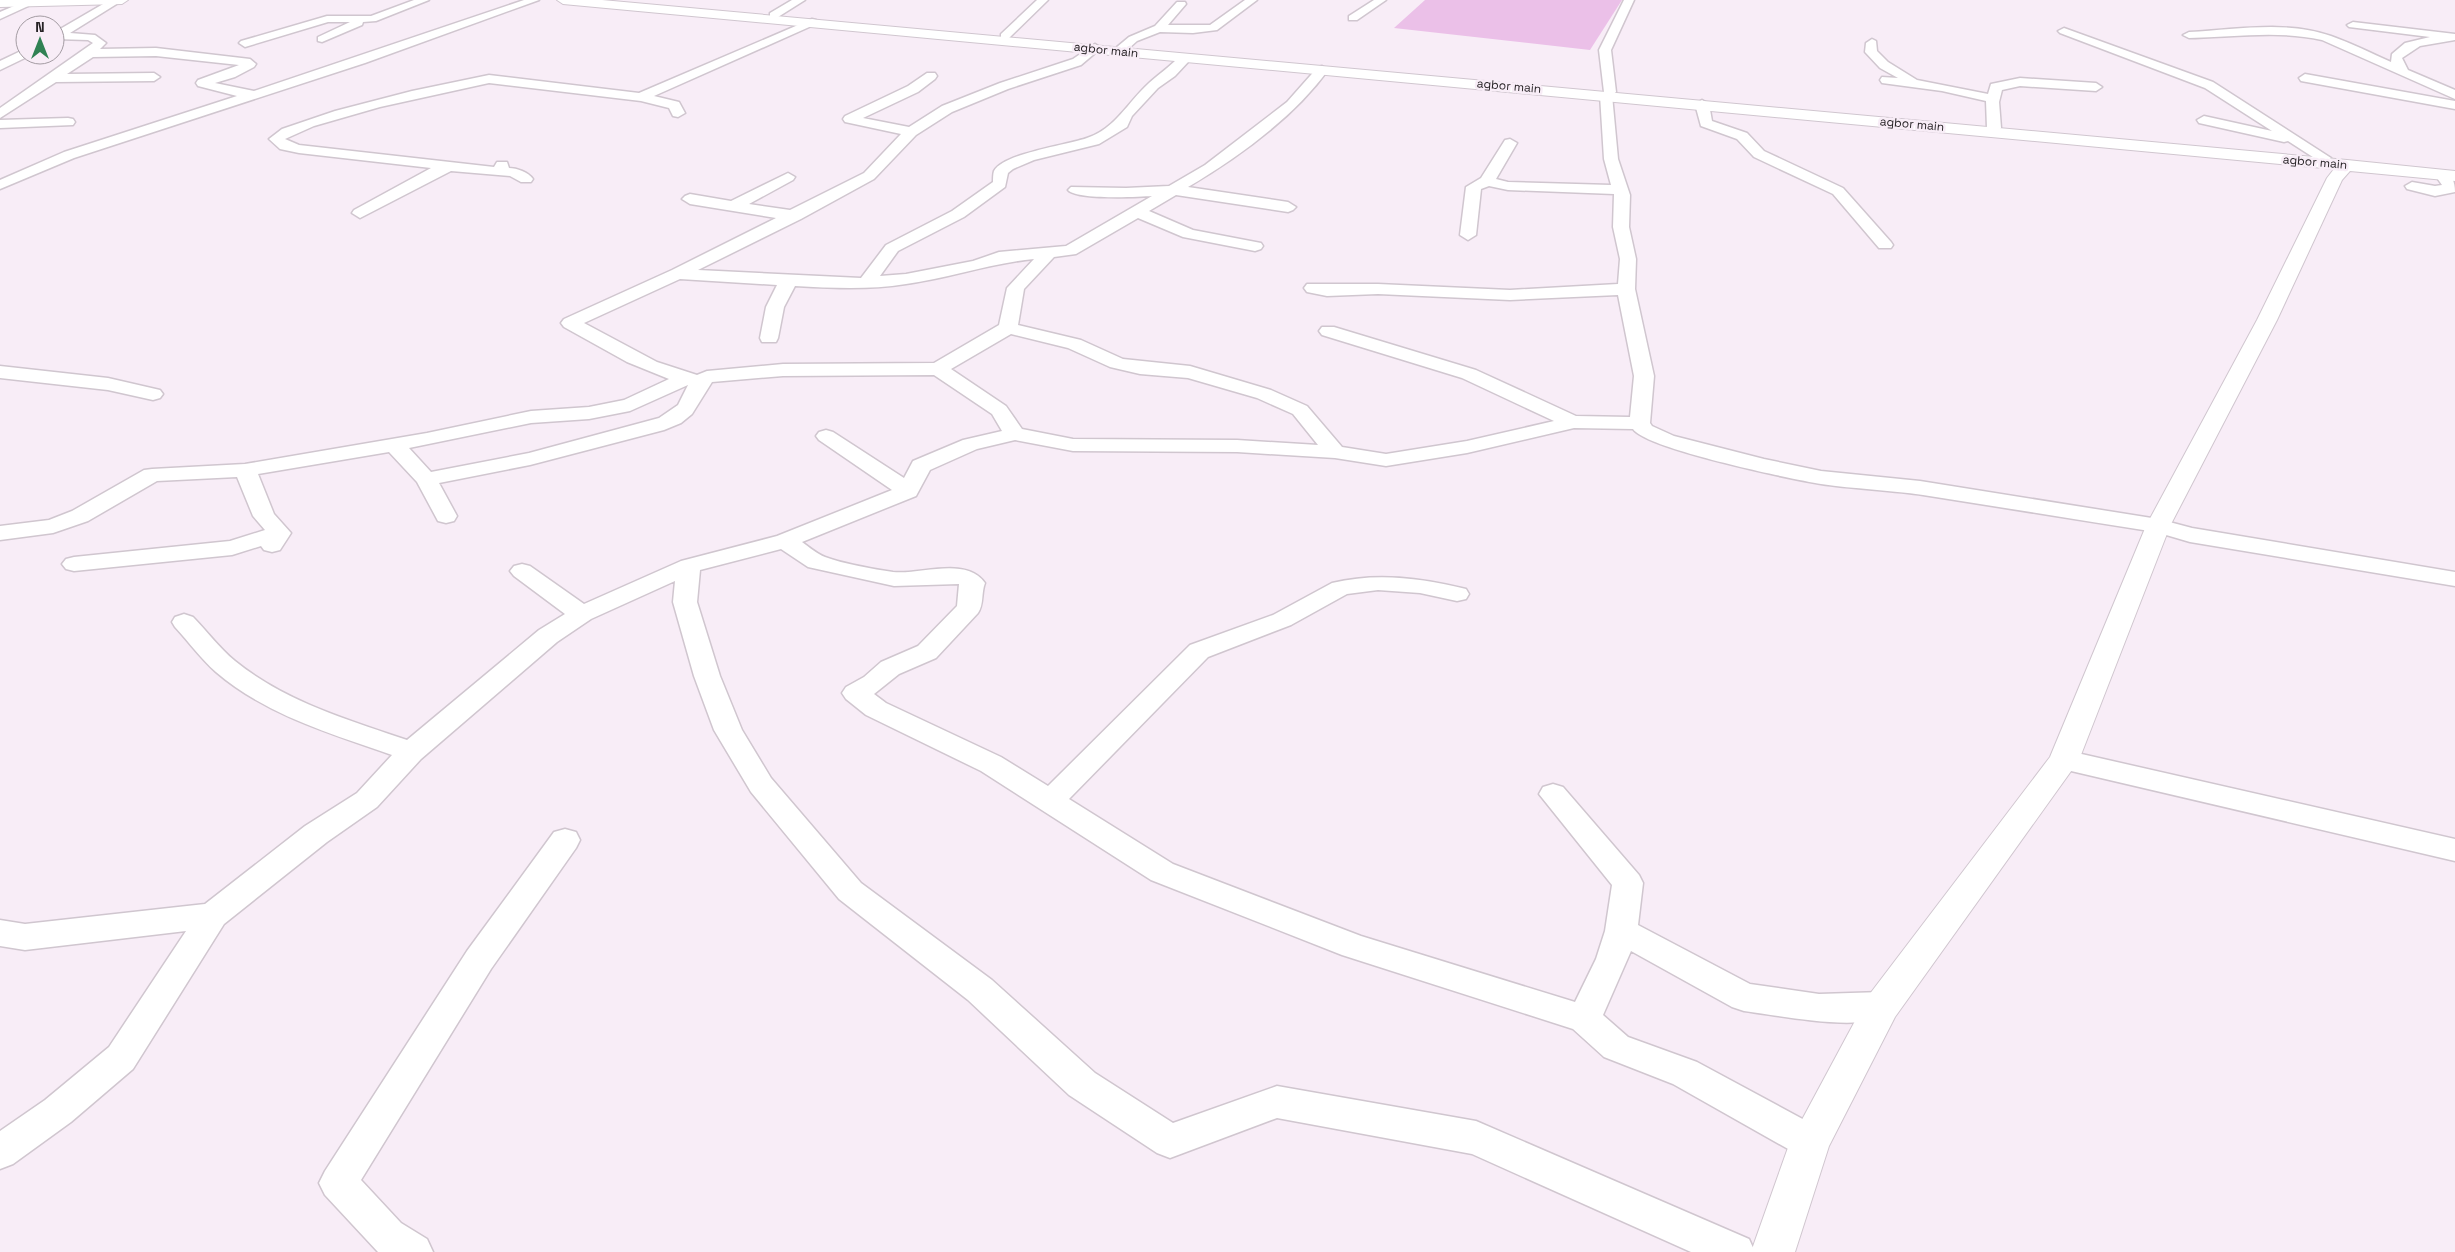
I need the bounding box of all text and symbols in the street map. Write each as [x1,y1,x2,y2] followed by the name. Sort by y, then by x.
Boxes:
[15,15,65,65] north arrow
[35,18,45,36] text: N
[1073,39,1139,61] street label: agbor main
[1476,75,1542,97] street label: agbor main
[1879,113,1945,135] street label: agbor main
[2282,151,2348,173] street label: agbor main

